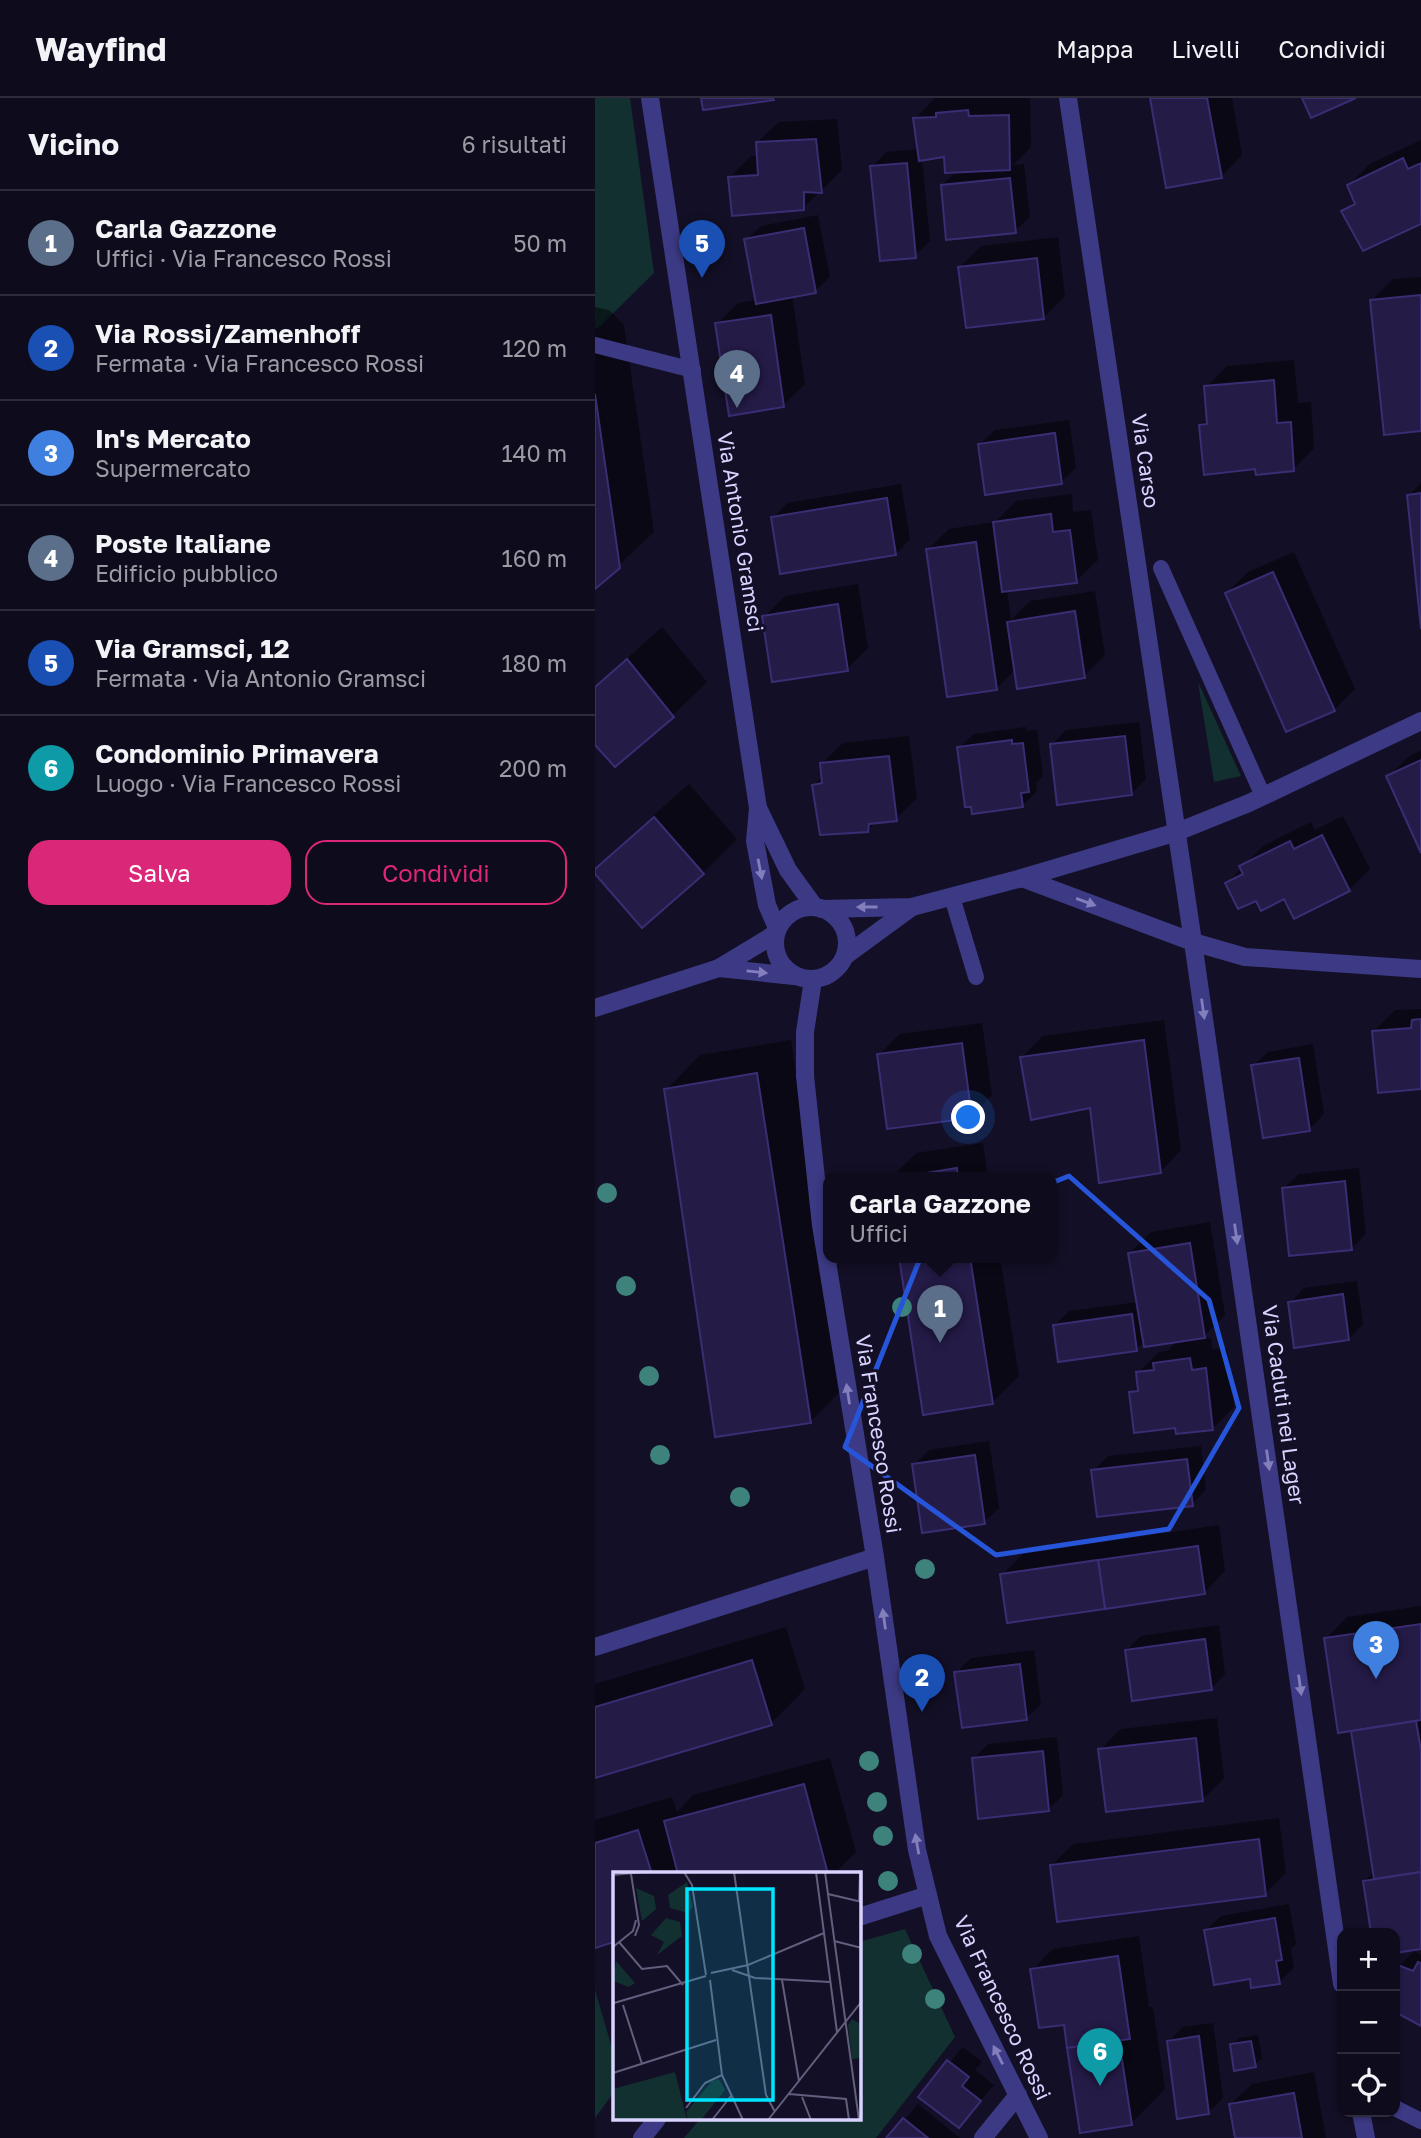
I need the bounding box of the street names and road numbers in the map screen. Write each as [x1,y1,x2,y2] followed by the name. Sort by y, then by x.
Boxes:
[1127,412,1165,510] street label: Via Carso
[712,430,770,634] street label: Via Antonio Gramsci
[1257,1303,1311,1506] street label: Via Caduti nei Lager
[850,1333,908,1535] street label: Via Francesco Rossi
[949,1911,1057,2104] street label: Via Francesco Rossi

